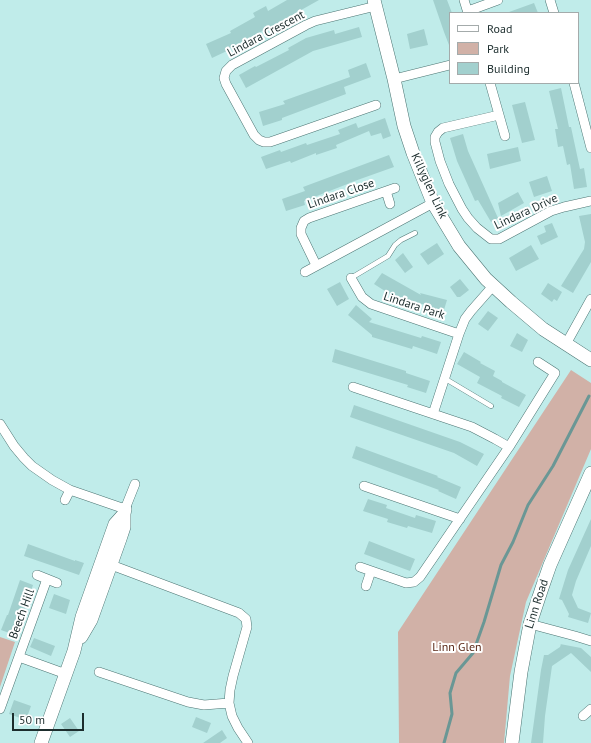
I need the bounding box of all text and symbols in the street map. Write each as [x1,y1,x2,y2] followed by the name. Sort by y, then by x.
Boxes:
[225,8,307,60] street label: Lindara Crescent
[449,12,579,84] legend
[487,21,512,36] text: Road
[487,41,509,56] text: Park
[487,61,530,76] text: Building
[408,151,450,221] street label: Killyglen Link
[306,176,376,212] street label: Lindara Close
[492,191,560,233] street label: Lindara Drive
[381,289,447,323] street label: Lindara Park
[522,577,552,631] street label: Linn Road
[6,587,38,641] street label: Beech Hill
[432,641,482,655] park label: Linn Glen
[14,705,86,731] scale bar
[19,712,45,727] text: 50 m

